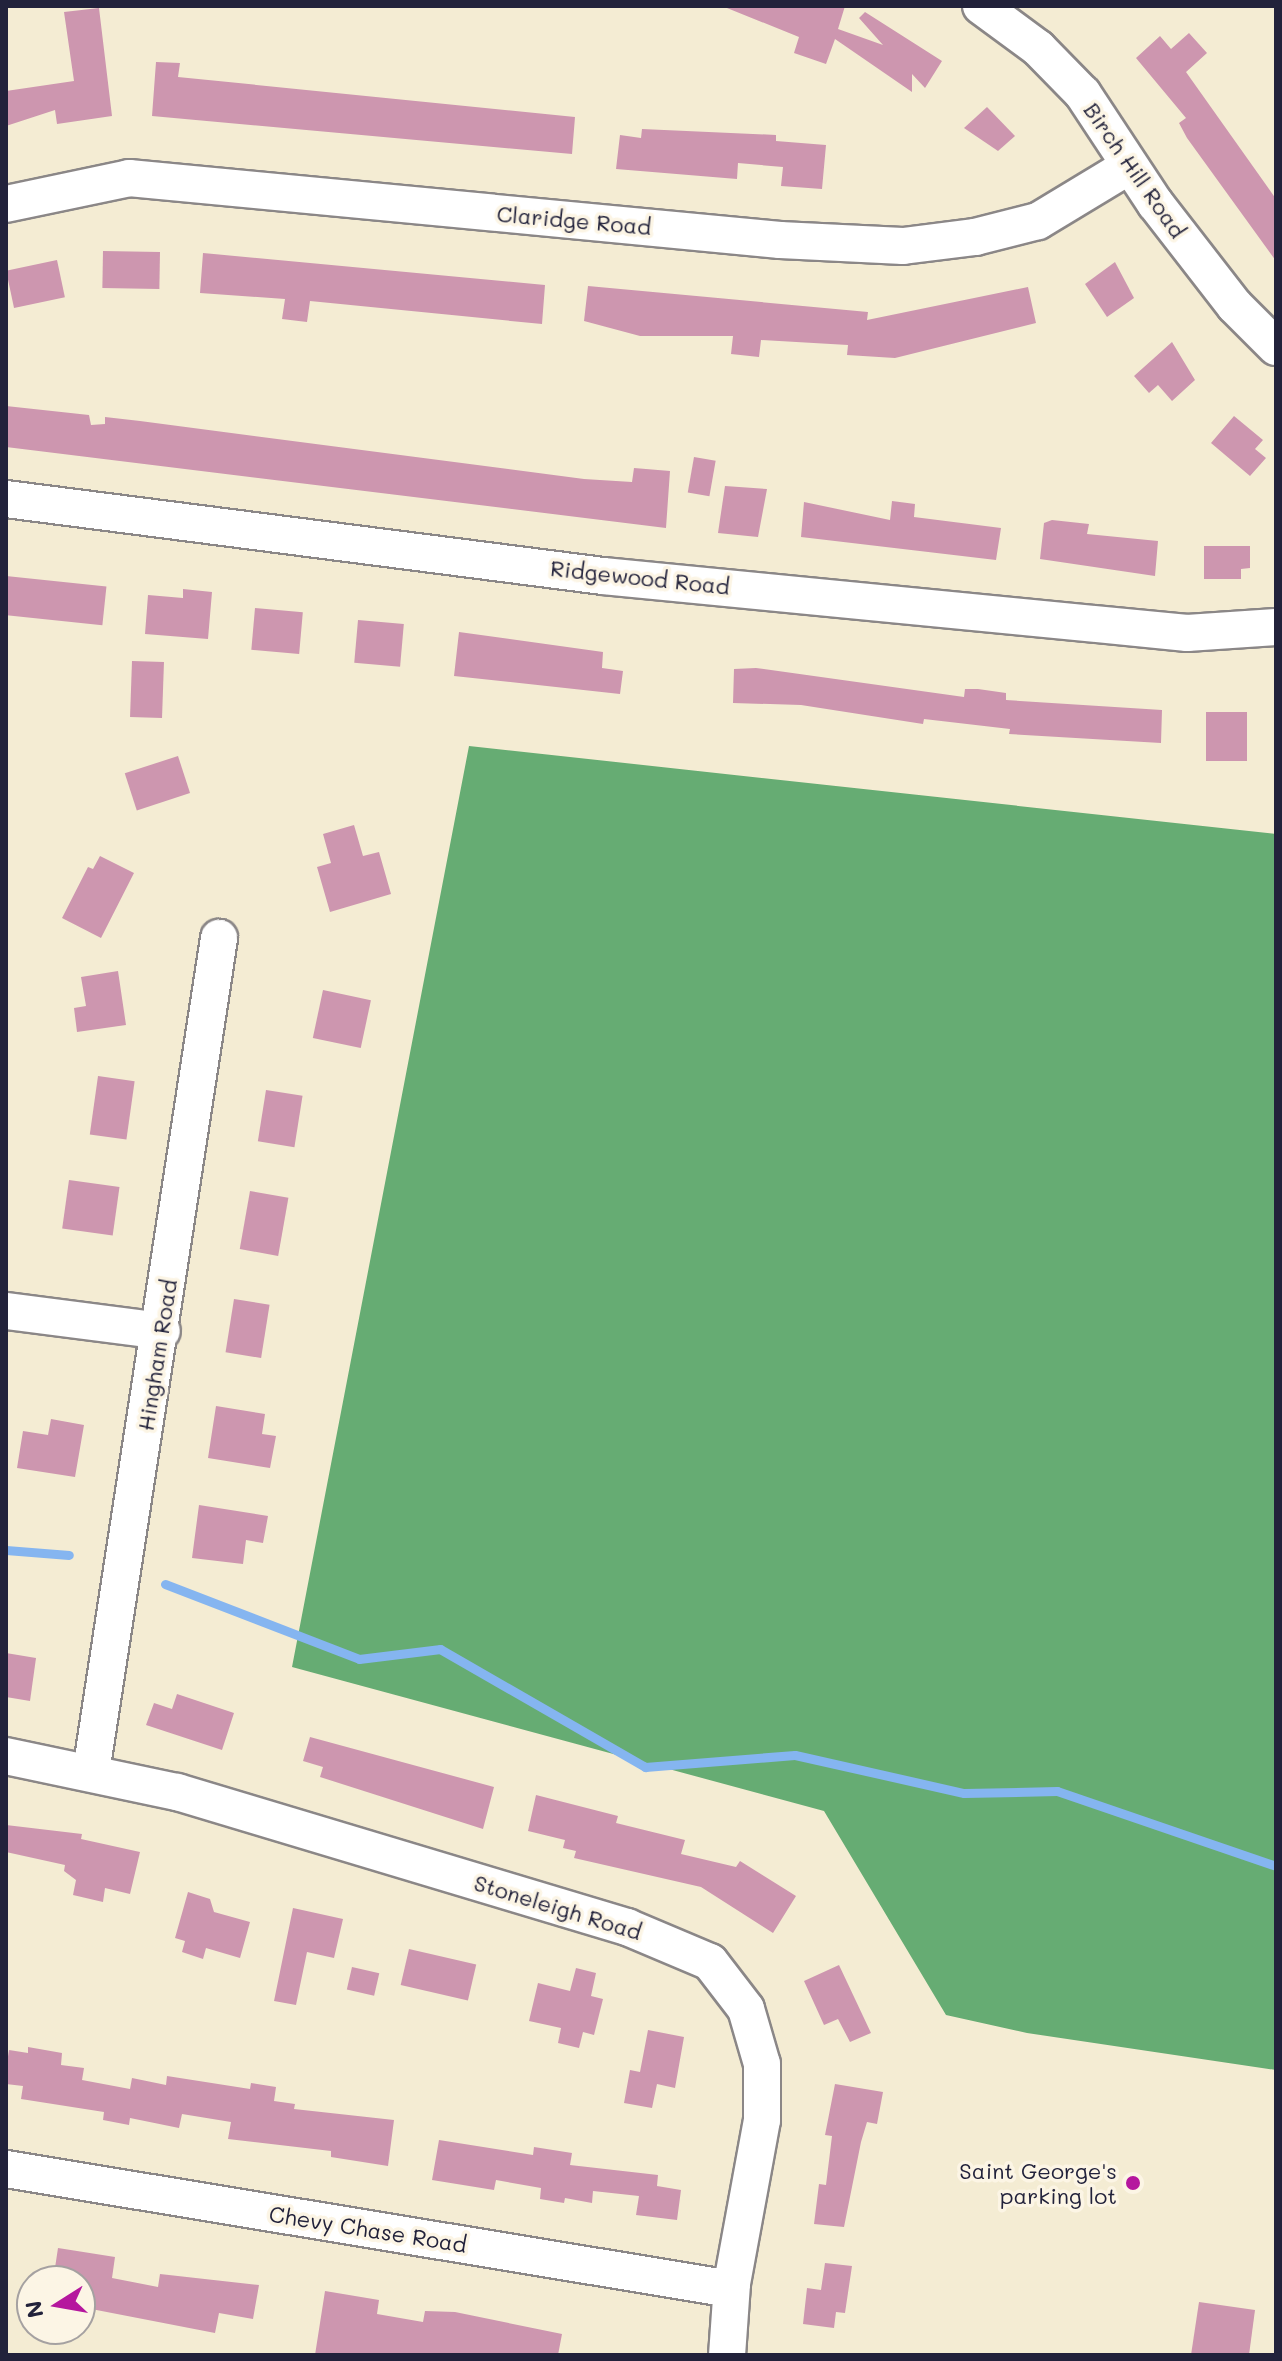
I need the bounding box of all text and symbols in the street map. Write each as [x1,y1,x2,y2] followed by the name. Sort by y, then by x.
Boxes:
[1079,97,1191,243] street label: Birch Hill Road
[496,200,652,240] street label: Claridge Road
[549,554,731,600] street label: Ridgewood Road
[132,1277,182,1433] street label: Hingham Road
[471,1869,645,1945] street label: Stoneleigh Road
[959,2157,1117,2208] place label: Saint George's parking lot
[1124,2174,1142,2192] marker: Saint George's parking lot
[267,2200,469,2258] street label: Chevy Chase Road
[16,2265,96,2345] north arrow
[18,2298,50,2320] text: N

